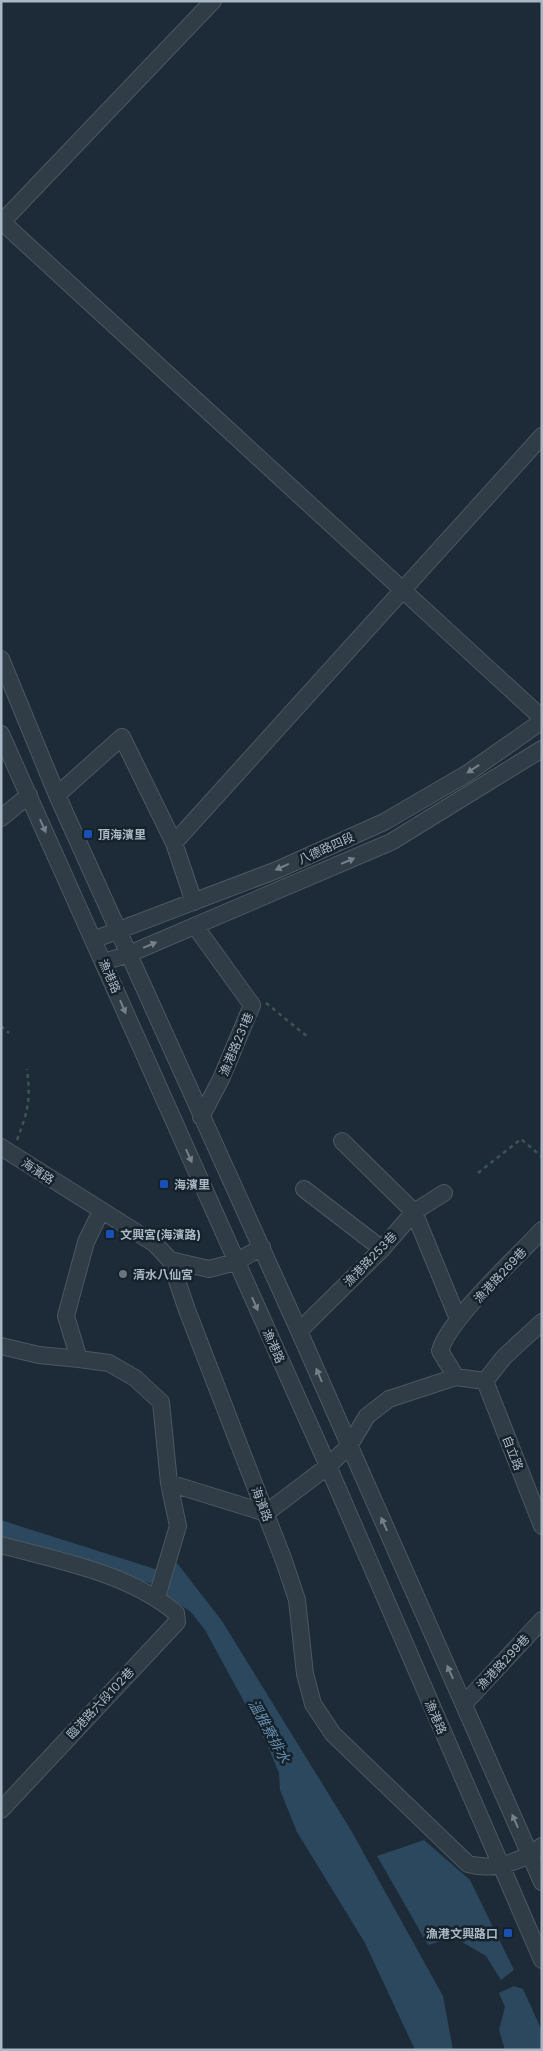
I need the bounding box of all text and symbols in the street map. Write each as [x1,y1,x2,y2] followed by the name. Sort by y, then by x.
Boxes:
[466,764,480,774] one-way arrow
[39,819,47,833] one-way arrow
[98,827,146,842] place label: 頂海濱里
[82,828,94,840] marker: 頂海濱里
[296,829,356,867] street label: 八德路四段
[341,856,355,864] one-way arrow
[275,864,289,872] one-way arrow
[143,941,158,949] one-way arrow
[96,956,124,996] street label: 漁港路
[120,1000,128,1014] one-way arrow
[216,1010,256,1078] street label: 漁港路231巷
[185,1149,193,1163] one-way arrow
[19,1155,57,1187] street label: 海濱路
[174,1177,210,1192] place label: 海濱里
[158,1178,170,1190] marker: 海濱里
[120,1227,201,1242] place label: 文興宮(海濱路)
[104,1228,116,1240] marker: 文興宮(海濱路)
[340,1229,400,1289] street label: 漁港路253巷
[471,1244,529,1306] street label: 漁港路269巷
[133,1267,193,1282] place label: 清水八仙宮
[117,1268,129,1280] marker: 清水八仙宮
[251,1297,259,1311] one-way arrow
[260,1326,288,1366] street label: 漁港路
[314,1368,322,1382] one-way arrow
[500,1434,526,1472] street label: 自立路
[249,1485,275,1523] street label: 海濱路
[379,1517,387,1531] one-way arrow
[474,1631,532,1693] street label: 漁港路299巷
[63,1664,137,1742] street label: 臨港路六段102巷
[445,1665,453,1679] one-way arrow
[246,1696,295,1767] water label: 溫雅寮排水
[422,1697,450,1737] street label: 漁港路
[510,1814,518,1828] one-way arrow
[426,1926,498,1941] place label: 漁港文興路口
[502,1927,514,1939] marker: 漁港文興路口

